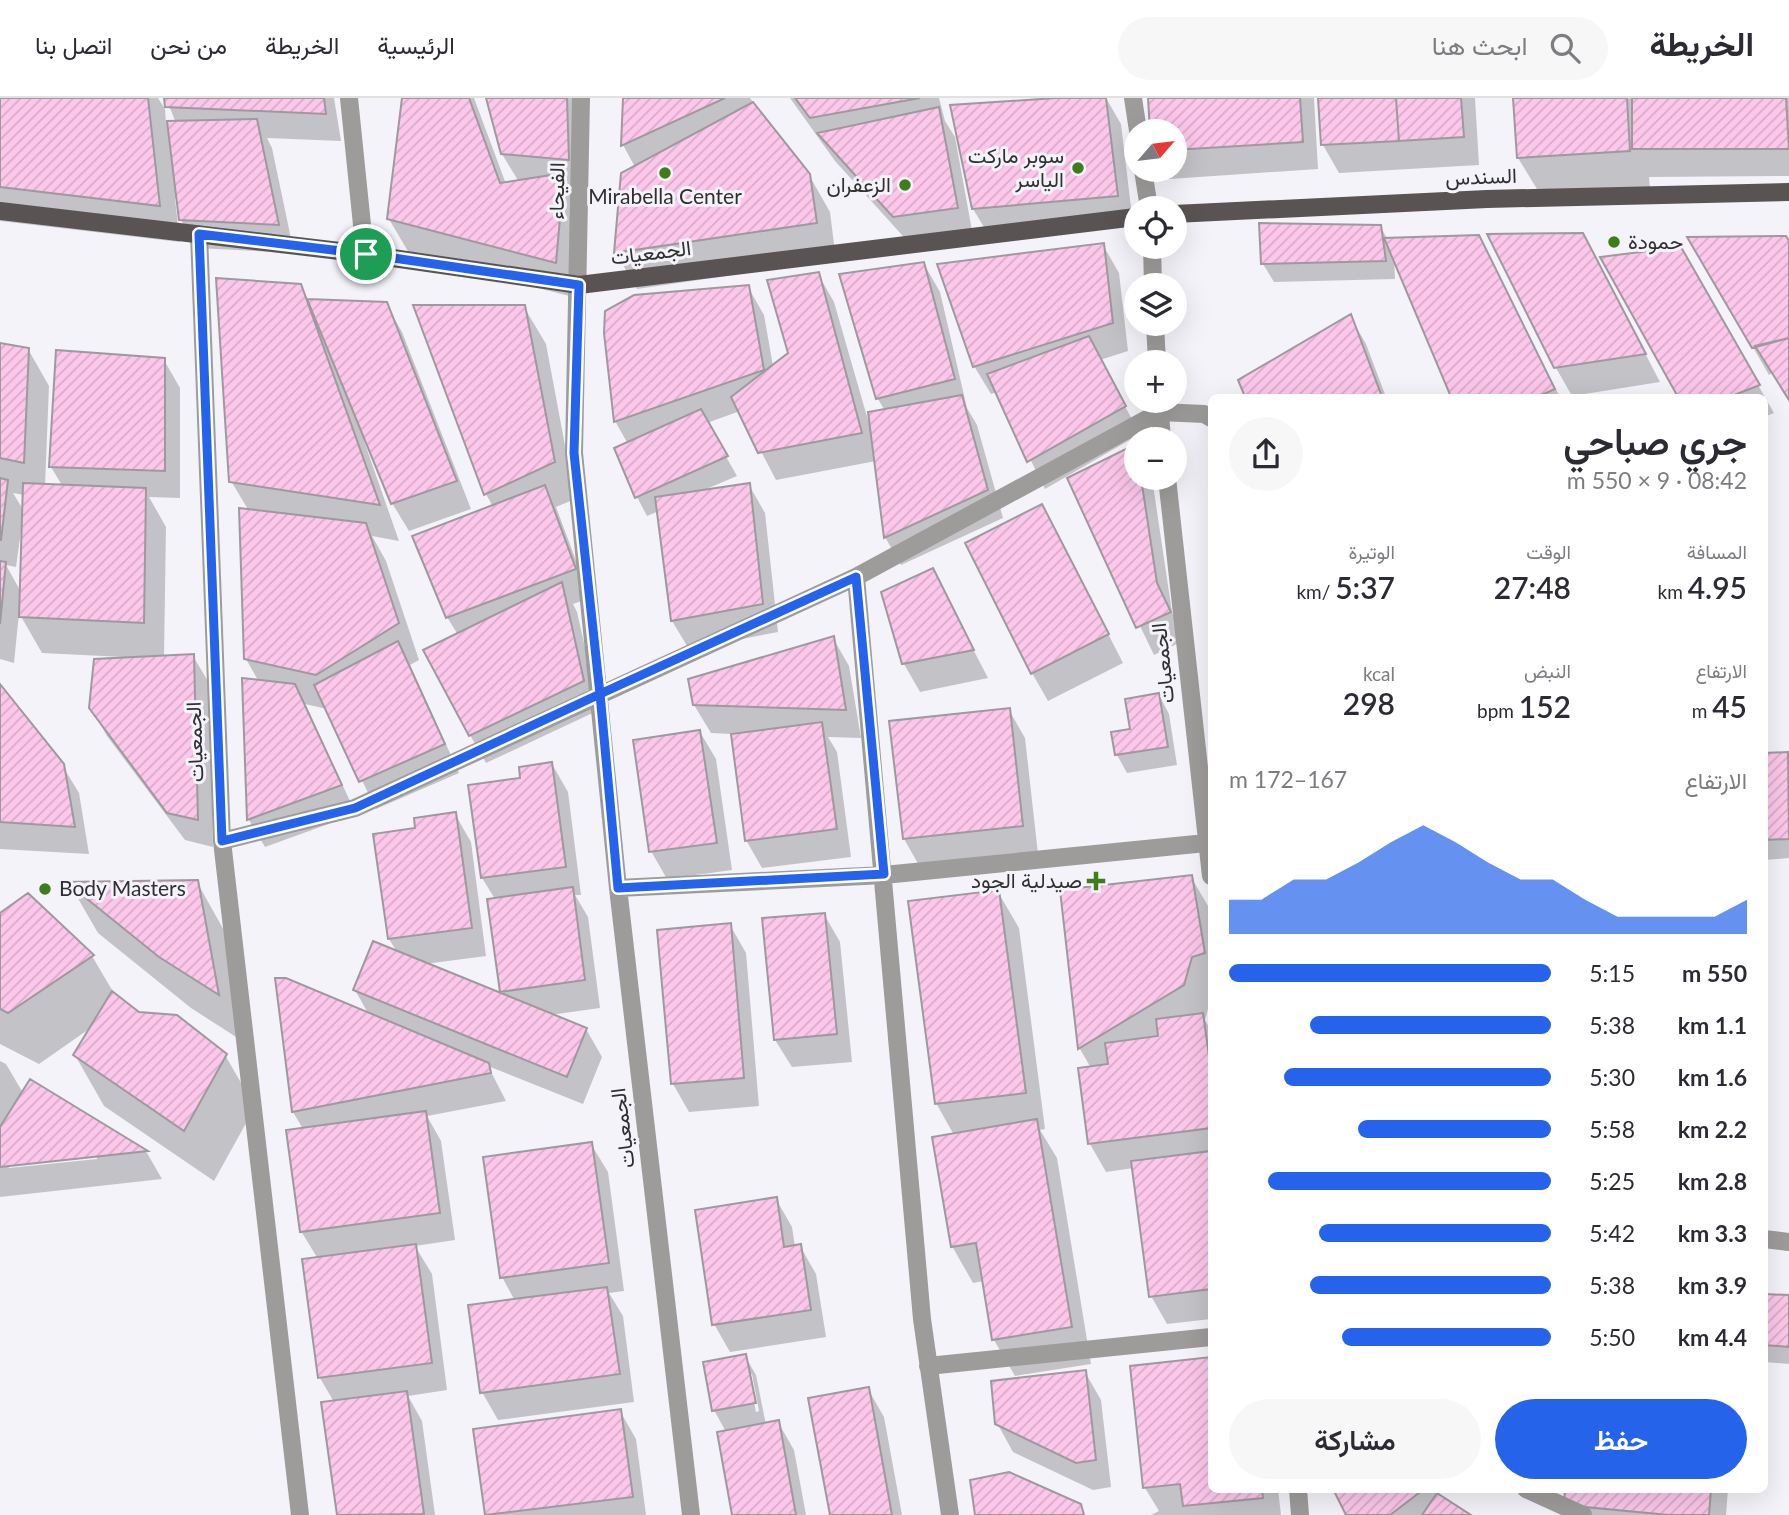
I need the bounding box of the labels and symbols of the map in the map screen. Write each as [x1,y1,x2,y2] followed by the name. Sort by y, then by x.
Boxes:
[1124,119,1186,182] north arrow
[968,142,1064,193] place label: سوبر ماركت الياسر
[1070,160,1086,176] marker: سوبر ماركت الياسر
[543,162,569,220] street label: الفيحاء
[1445,162,1517,190] street label: السندس
[657,165,673,181] marker: Mirabella Center
[826,171,891,198] place label: الزعفران
[897,177,913,193] marker: الزعفران
[588,183,742,208] place label: Mirabella Center
[336,224,396,284] pin
[1628,228,1683,255] place label: حمودة
[609,234,693,270] street label: الجمعيات
[1606,234,1622,250] marker: حمودة
[1145,622,1179,705] street label: الجمعيات
[180,701,208,783] street label: الجمعيات
[971,867,1082,894] place label: صيدلية الجود
[1088,873,1104,889] marker: صيدلية الجود
[59,875,186,900] place label: Body Masters
[37,881,53,897] marker: Body Masters
[604,1086,640,1170] street label: الجمعيات

